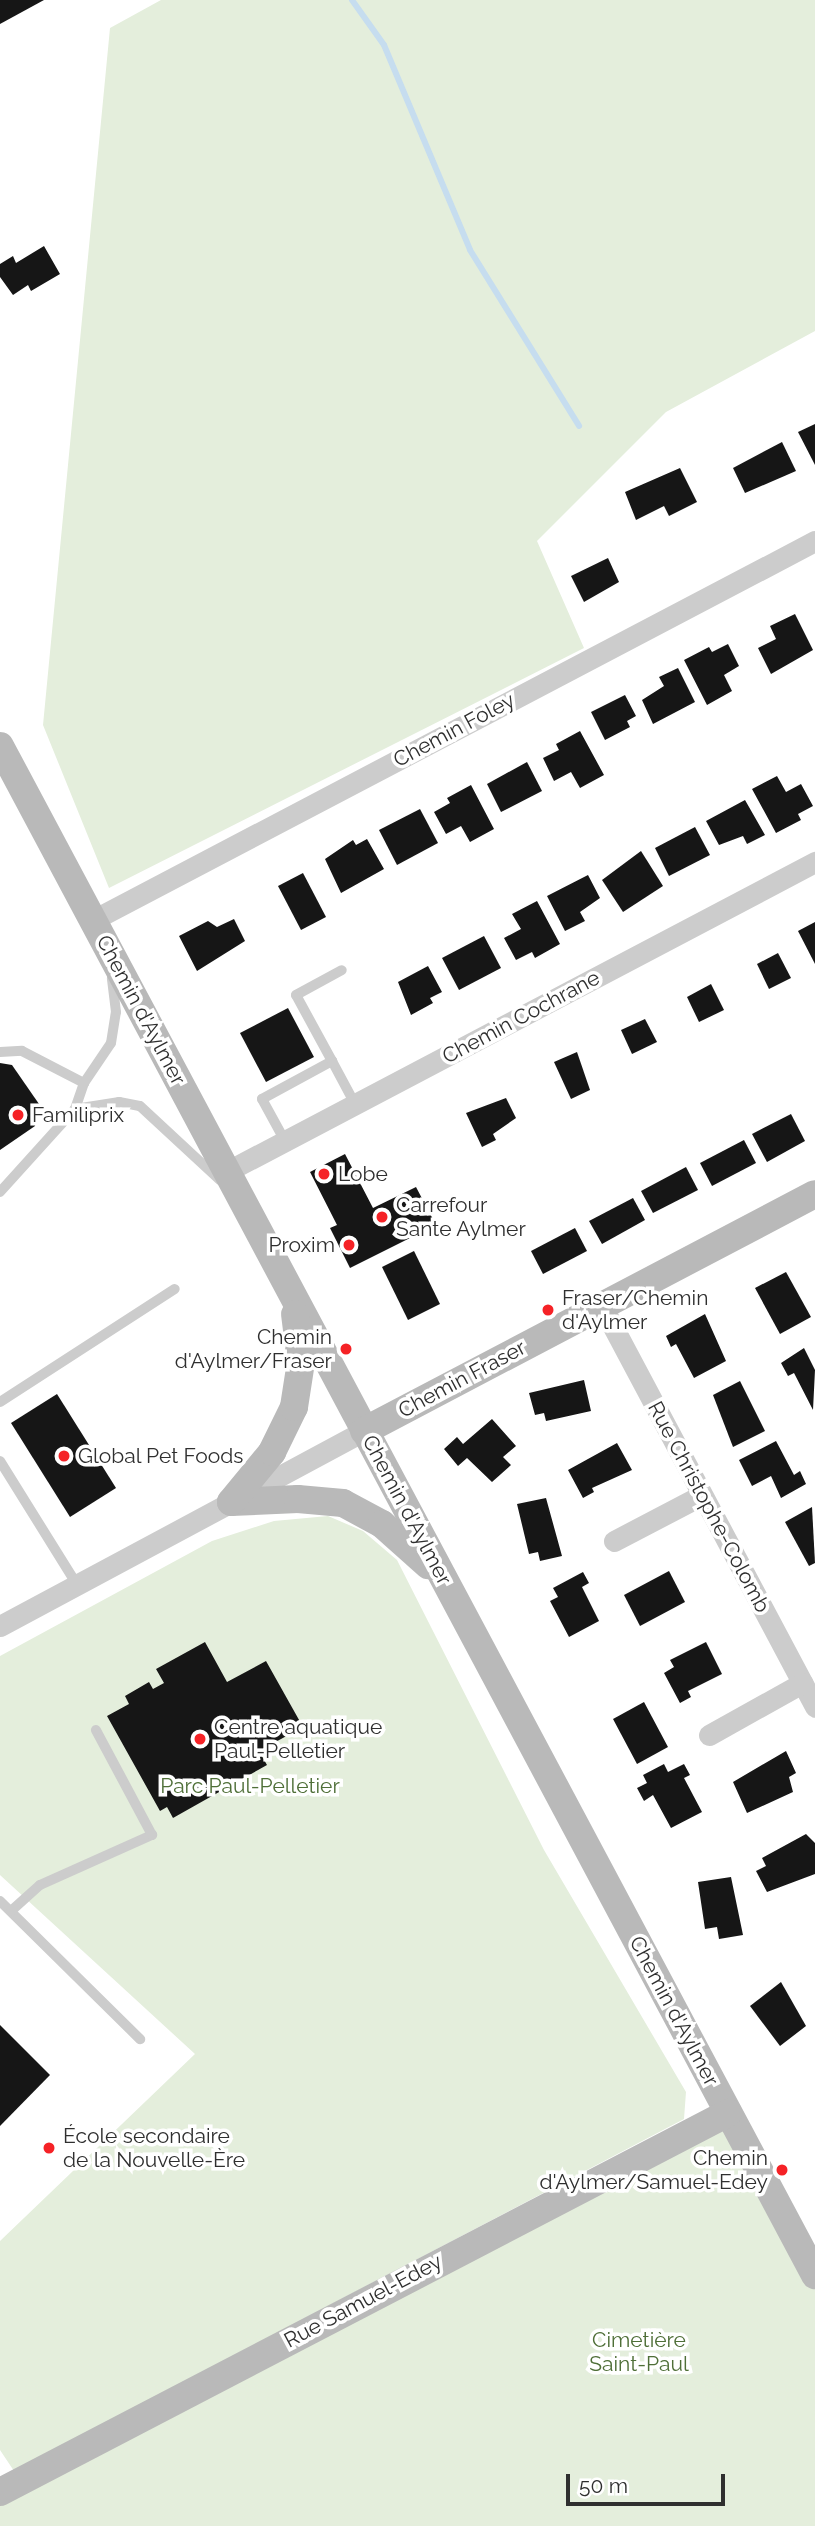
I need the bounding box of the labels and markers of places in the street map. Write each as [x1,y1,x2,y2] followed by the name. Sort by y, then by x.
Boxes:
[32,1102,124,1128] place label: Familiprix
[10,1107,26,1123] marker: Familiprix
[338,1161,388,1187] place label: Lobe
[316,1166,332,1182] marker: Lobe
[396,1192,526,1242] place label: Carrefour Sante Aylmer
[374,1209,390,1225] marker: Carrefour Sante Aylmer
[268,1232,335,1258] place label: Proxim
[341,1237,357,1253] marker: Proxim
[562,1285,708,1335] place label: Fraser/Chemin d'Aylmer
[540,1302,556,1318] marker: Fraser/Chemin d'Aylmer
[175,1324,332,1374] place label: Chemin d'Aylmer/Fraser
[338,1341,354,1357] marker: Chemin d'Aylmer/Fraser
[78,1443,244,1469] place label: Global Pet Foods
[56,1448,72,1464] marker: Global Pet Foods
[214,1714,382,1764] place label: Centre aquatique Paul-Pelletier
[192,1731,208,1747] marker: Centre aquatique Paul-Pelletier
[63,2123,245,2173] place label: École secondaire de la Nouvelle-Ère
[41,2140,57,2156] marker: École secondaire de la Nouvelle-Ère
[540,2145,768,2195] place label: Chemin d'Aylmer/Samuel-Edey
[774,2162,790,2178] marker: Chemin d'Aylmer/Samuel-Edey

